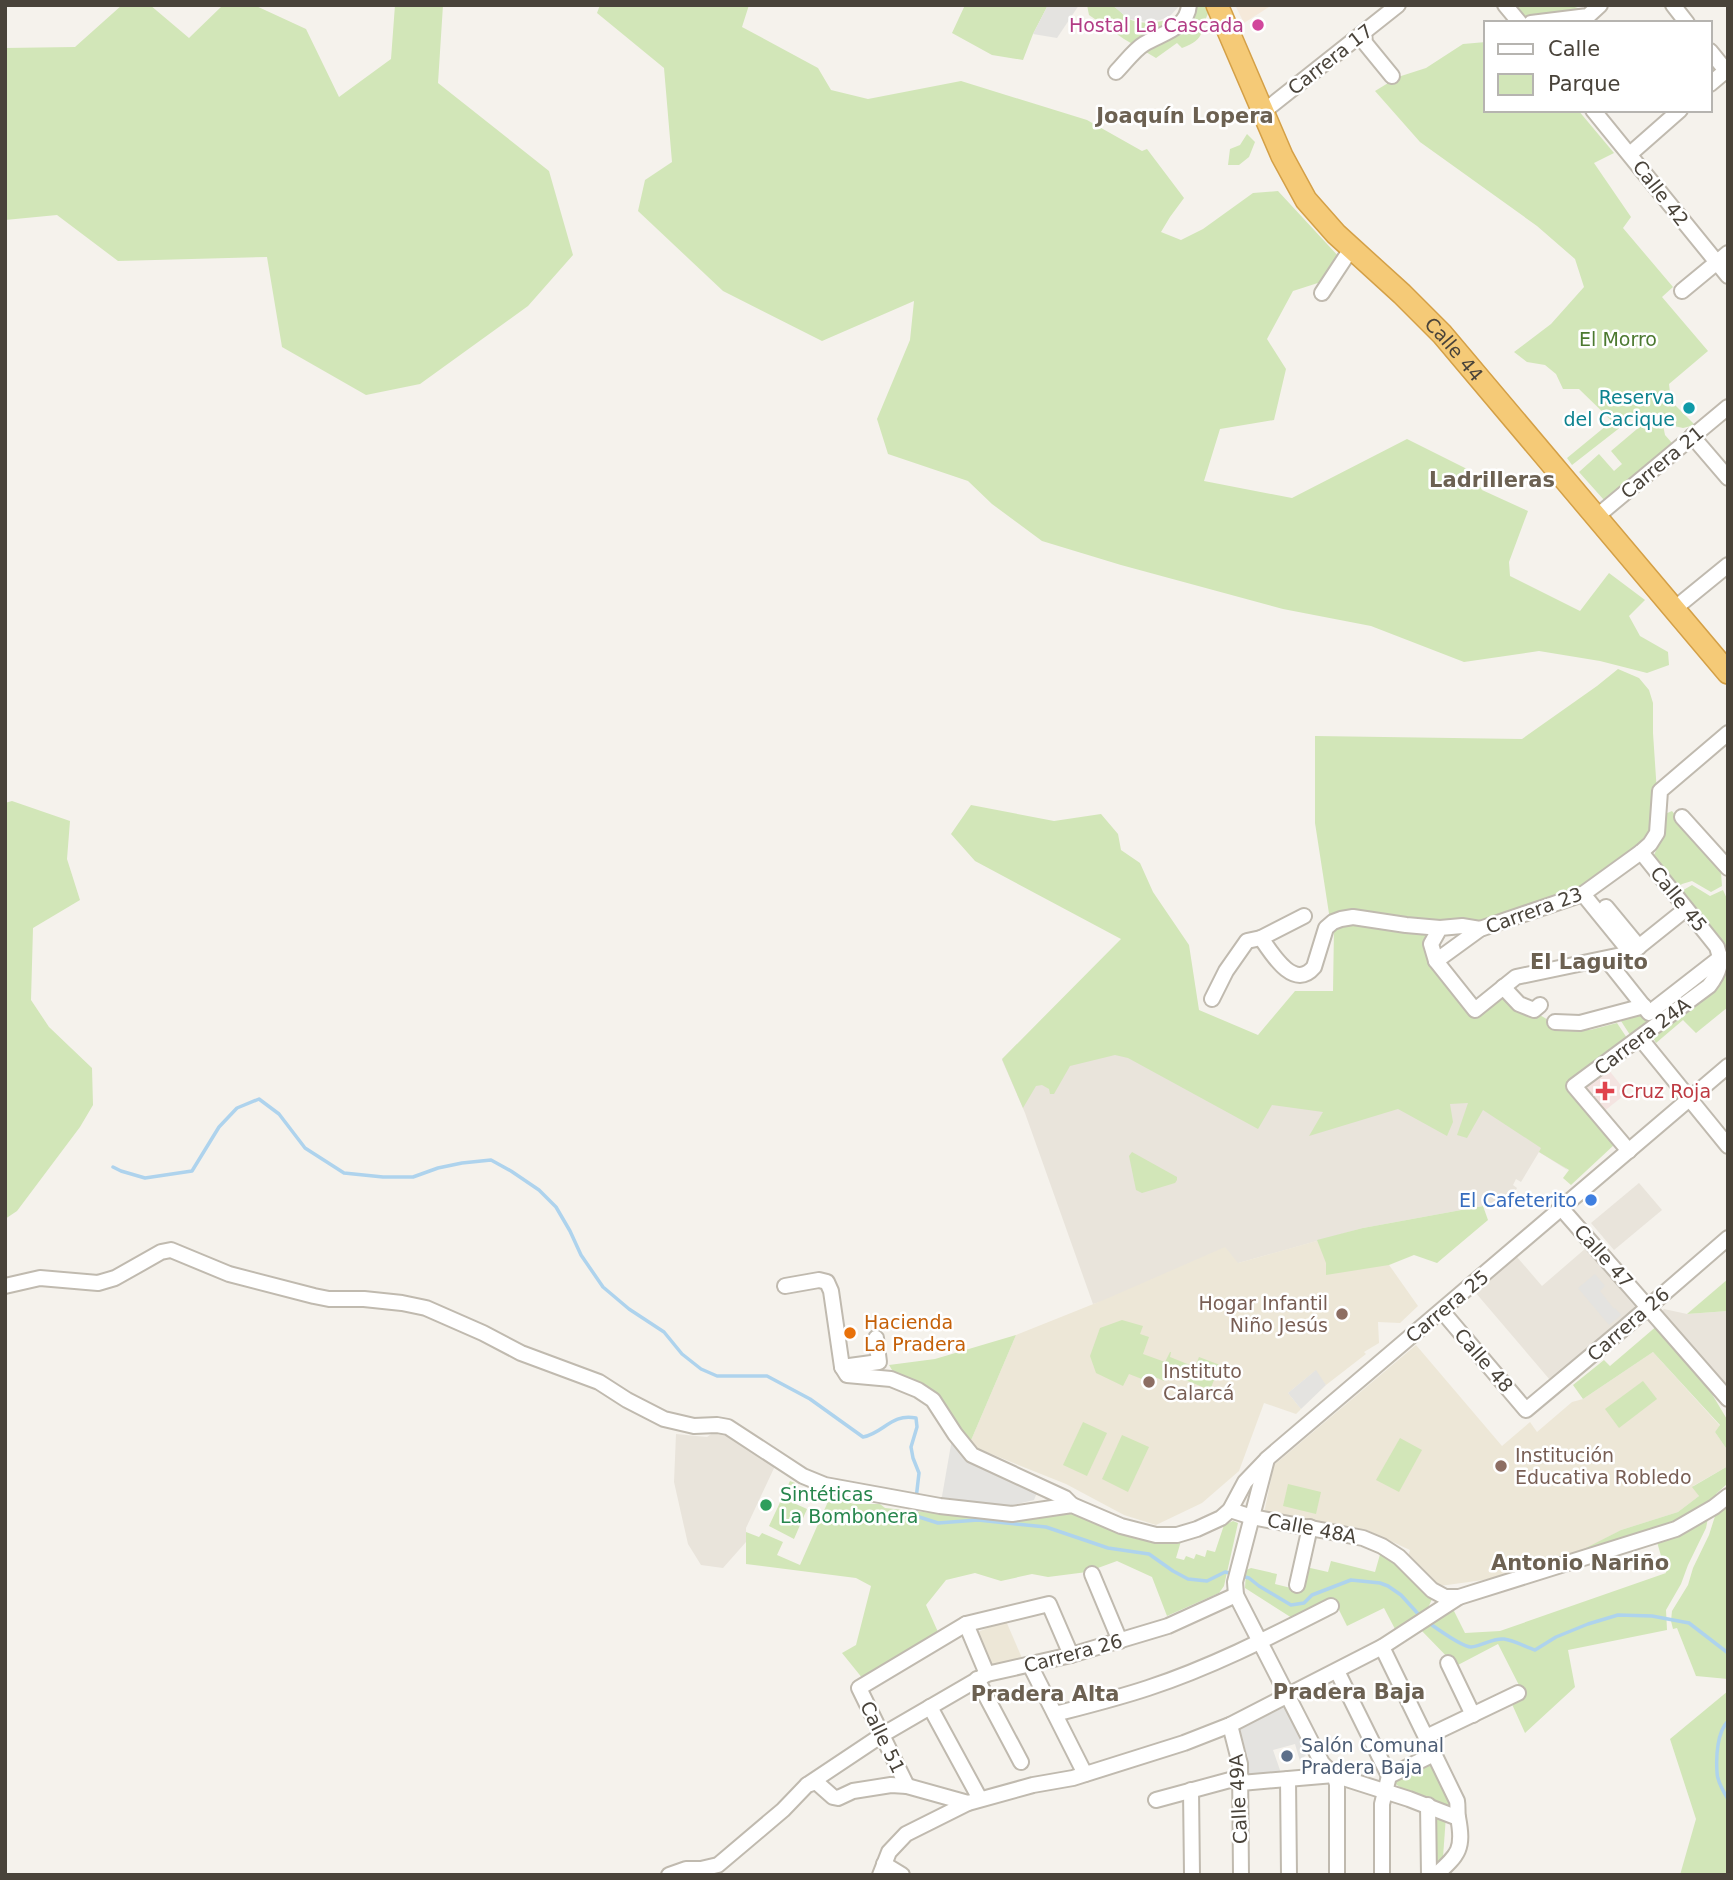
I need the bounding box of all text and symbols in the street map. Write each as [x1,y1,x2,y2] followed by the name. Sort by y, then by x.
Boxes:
[1069,14,1244,36] place label: Hostal La Cascada
[1250,17,1266,33] marker: Hostal La Cascada
[1283,19,1377,99] street label: Carrera 17
[1484,21,1712,112] legend
[1548,37,1600,61] text: Calle
[1548,72,1620,96] text: Parque
[1094,104,1274,128] district label: Joaquín Lopera
[1629,156,1693,230] street label: Calle 42
[1421,313,1488,385] street label: Calle 44
[1579,328,1657,350] park label: El Morro
[1564,386,1675,430] place label: Reserva del Cacique
[1681,400,1697,416] marker: Reserva del Cacique
[1616,421,1708,503] street label: Carrera 21
[1429,468,1555,492] district label: Ladrilleras
[1646,862,1712,936] street label: Calle 45
[1483,882,1585,938] street label: Carrera 23
[1530,950,1648,974] district label: El Laguito
[1590,993,1694,1079] street label: Carrera 24A
[1621,1080,1711,1102] place label: Cruz Roja
[1595,1081,1615,1101] marker: Cruz Roja
[1459,1189,1577,1211] place label: El Cafeterito
[1583,1192,1599,1208] marker: El Cafeterito
[1570,1220,1638,1292] street label: Calle 47
[1401,1265,1493,1347] street label: Carrera 25
[1583,1283,1673,1365] street label: Carrera 26
[1199,1292,1328,1336] place label: Hogar Infantil Niño Jesús
[1334,1306,1350,1322] marker: Hogar Infantil Niño Jesús
[864,1311,966,1355] place label: Hacienda La Pradera
[1450,1324,1518,1396] street label: Calle 48
[842,1325,858,1341] marker: Hacienda La Pradera
[1163,1360,1242,1404] place label: Instituto Calarcá
[1141,1374,1157,1390] marker: Instituto Calarcá
[1515,1444,1692,1488] place label: Institución Educativa Robledo
[1493,1458,1509,1474] marker: Institución Educativa Robledo
[780,1483,918,1527] place label: Sintéticas La Bombonera
[758,1497,774,1513] marker: Sintéticas La Bombonera
[1266,1509,1358,1547] street label: Calle 48A
[1491,1551,1669,1575] district label: Antonio Nariño
[1021,1629,1125,1677] street label: Carrera 26
[1273,1680,1425,1704] district label: Pradera Baja
[971,1682,1119,1706] district label: Pradera Alta
[856,1697,910,1777] street label: Calle 51
[1301,1734,1444,1778] place label: Salón Comunal Pradera Baja
[1279,1748,1295,1764] marker: Salón Comunal Pradera Baja
[1225,1753,1251,1845] street label: Calle 49A

